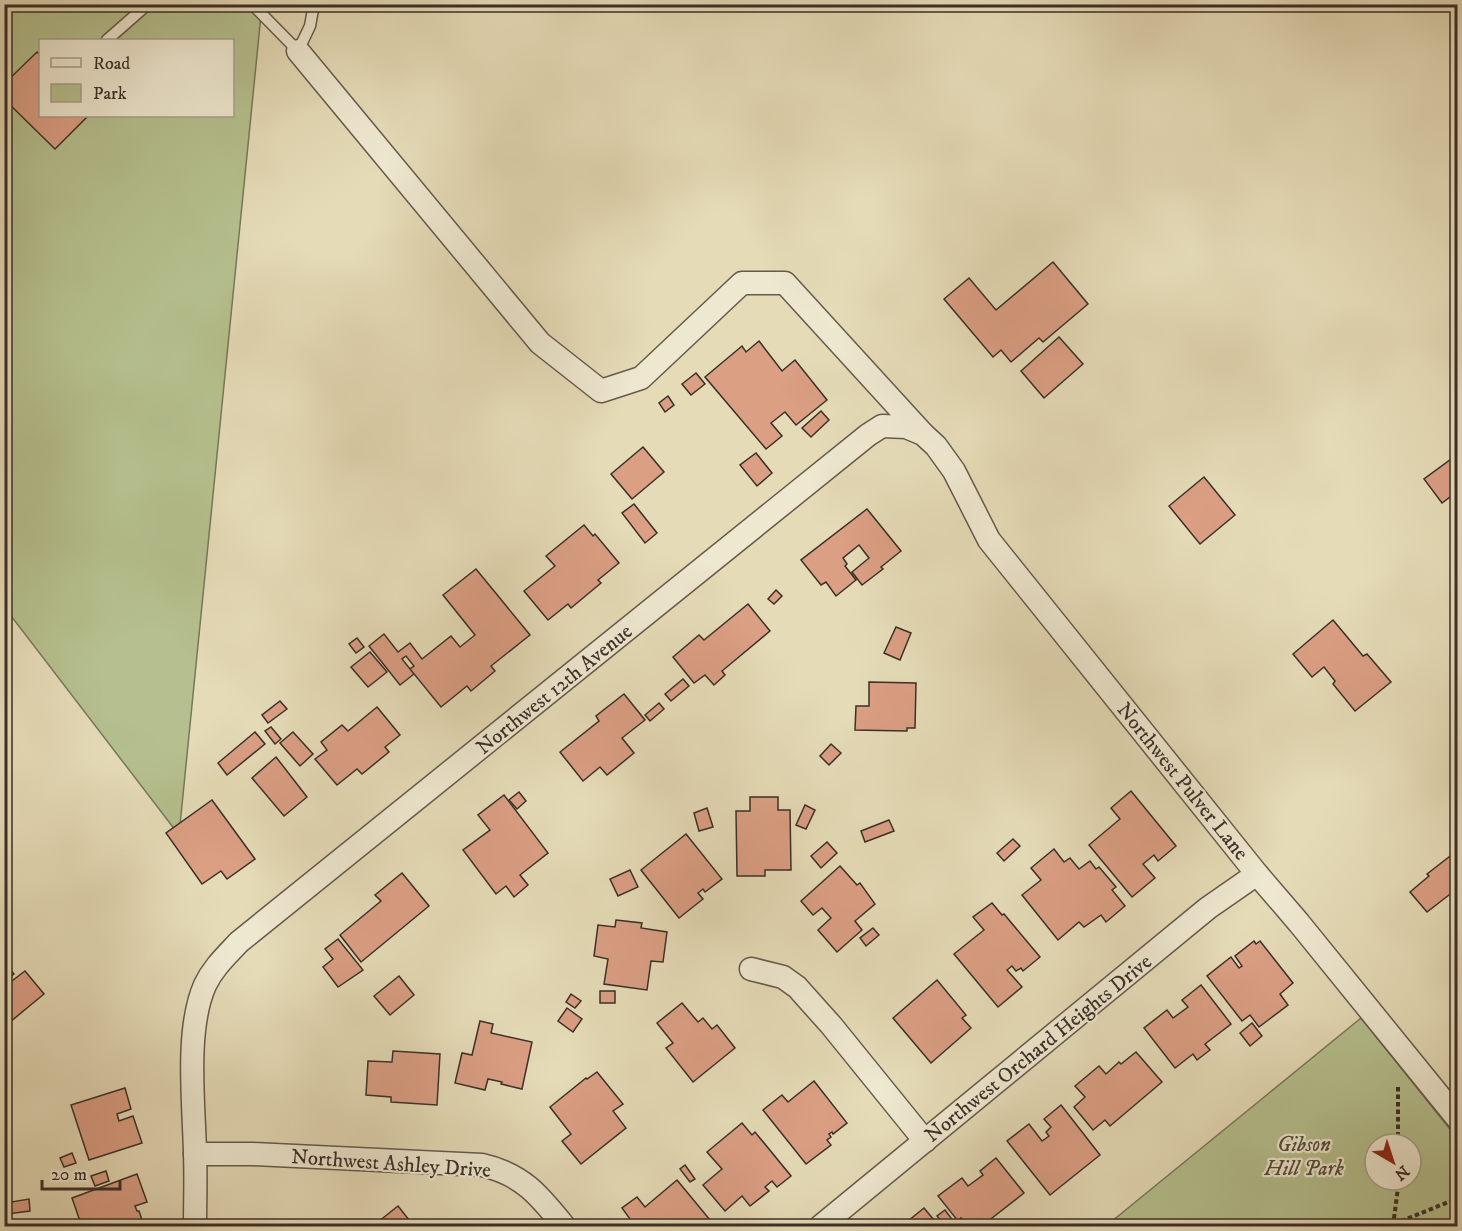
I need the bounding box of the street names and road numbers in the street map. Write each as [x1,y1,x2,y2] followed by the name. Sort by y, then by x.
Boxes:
[471,619,638,761] street label: Northwest 12th Avenue
[1111,698,1254,866] street label: Northwest Pulver Lane
[920,949,1158,1148] street label: Northwest Orchard Heights Drive
[290,1144,492,1184] street label: Northwest Ashley Drive

